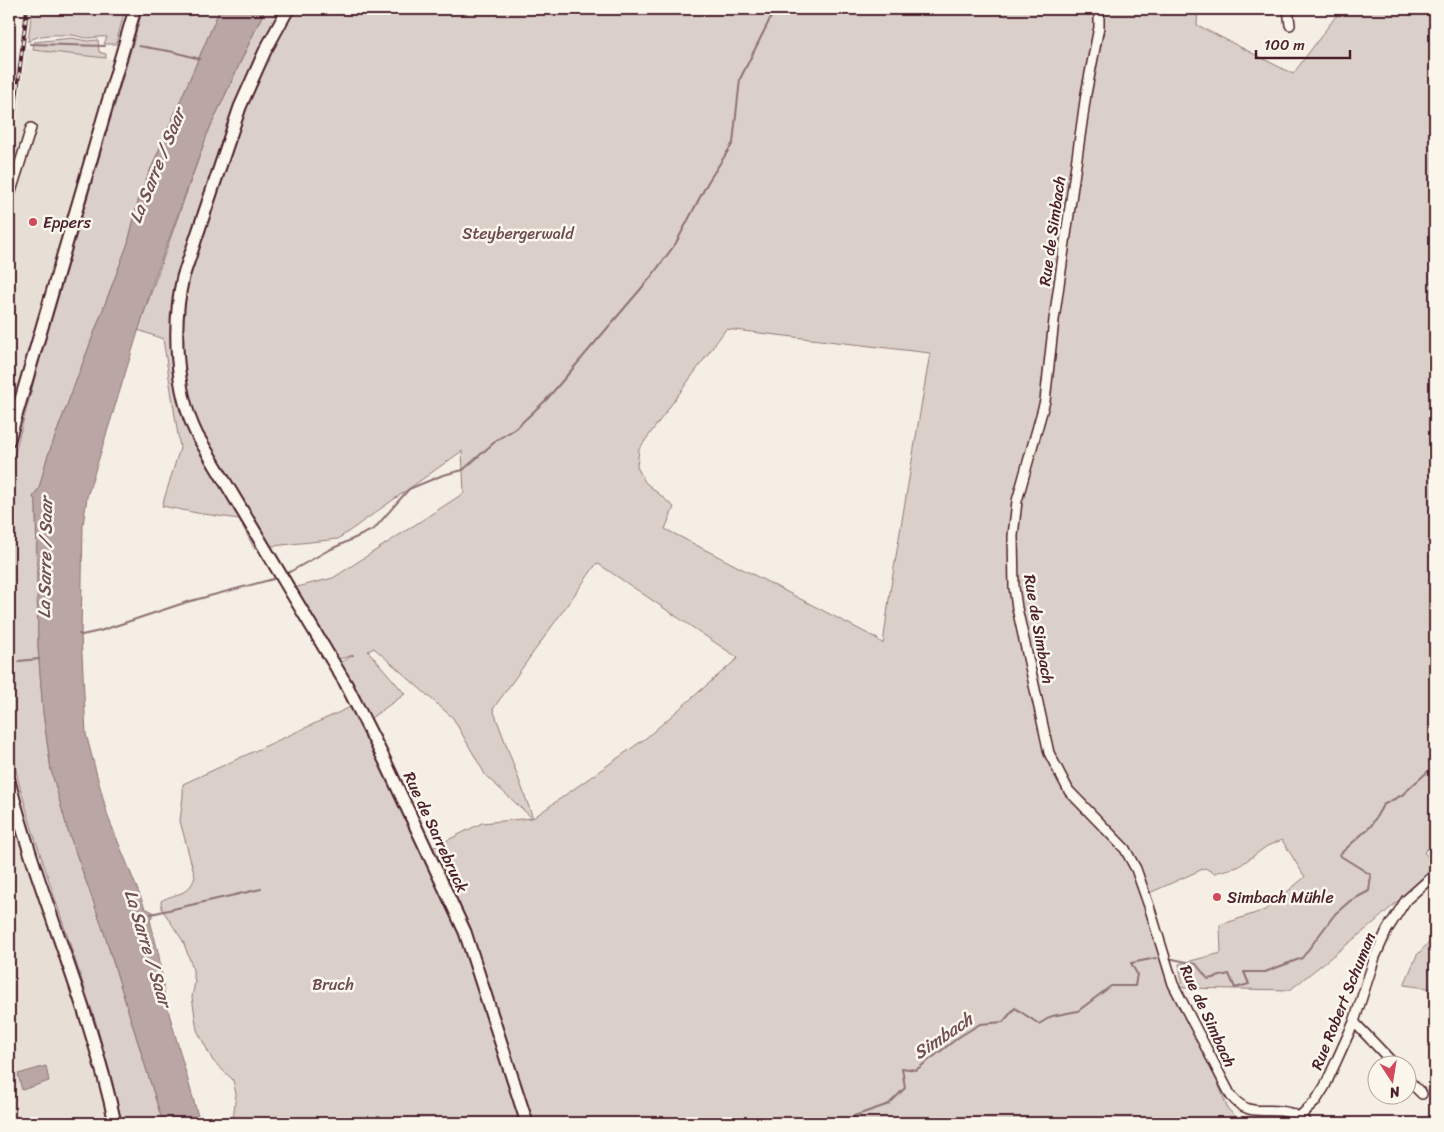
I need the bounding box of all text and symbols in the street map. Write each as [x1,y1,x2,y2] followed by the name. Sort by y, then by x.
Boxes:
[1256,28,1350,60] scale bar
[1264,32,1305,58] text: 100 m
[120,101,196,228] water label: La Sarre / Saar
[1030,174,1074,288] street label: Rue de Simbach
[43,208,92,237] place label: Eppers
[27,216,39,228] marker: Eppers
[462,219,575,248] park label: Steybergerwald
[28,494,62,619] water label: La Sarre / Saar
[1015,572,1063,686] street label: Rue de Simbach
[395,767,477,898] street label: Rue de Sarrebruck
[1227,883,1334,912] place label: Simbach Mühle
[115,886,182,1014] water label: La Sarre / Saar
[1211,891,1223,903] marker: Simbach Mühle
[1302,927,1384,1074] street label: Rue Robert Schuman
[1171,960,1245,1072] street label: Rue de Simbach
[312,970,354,999] park label: Bruch
[906,1003,981,1068] water label: Simbach
[1366,1054,1416,1104] north arrow
[1387,1079,1403,1106] text: N

